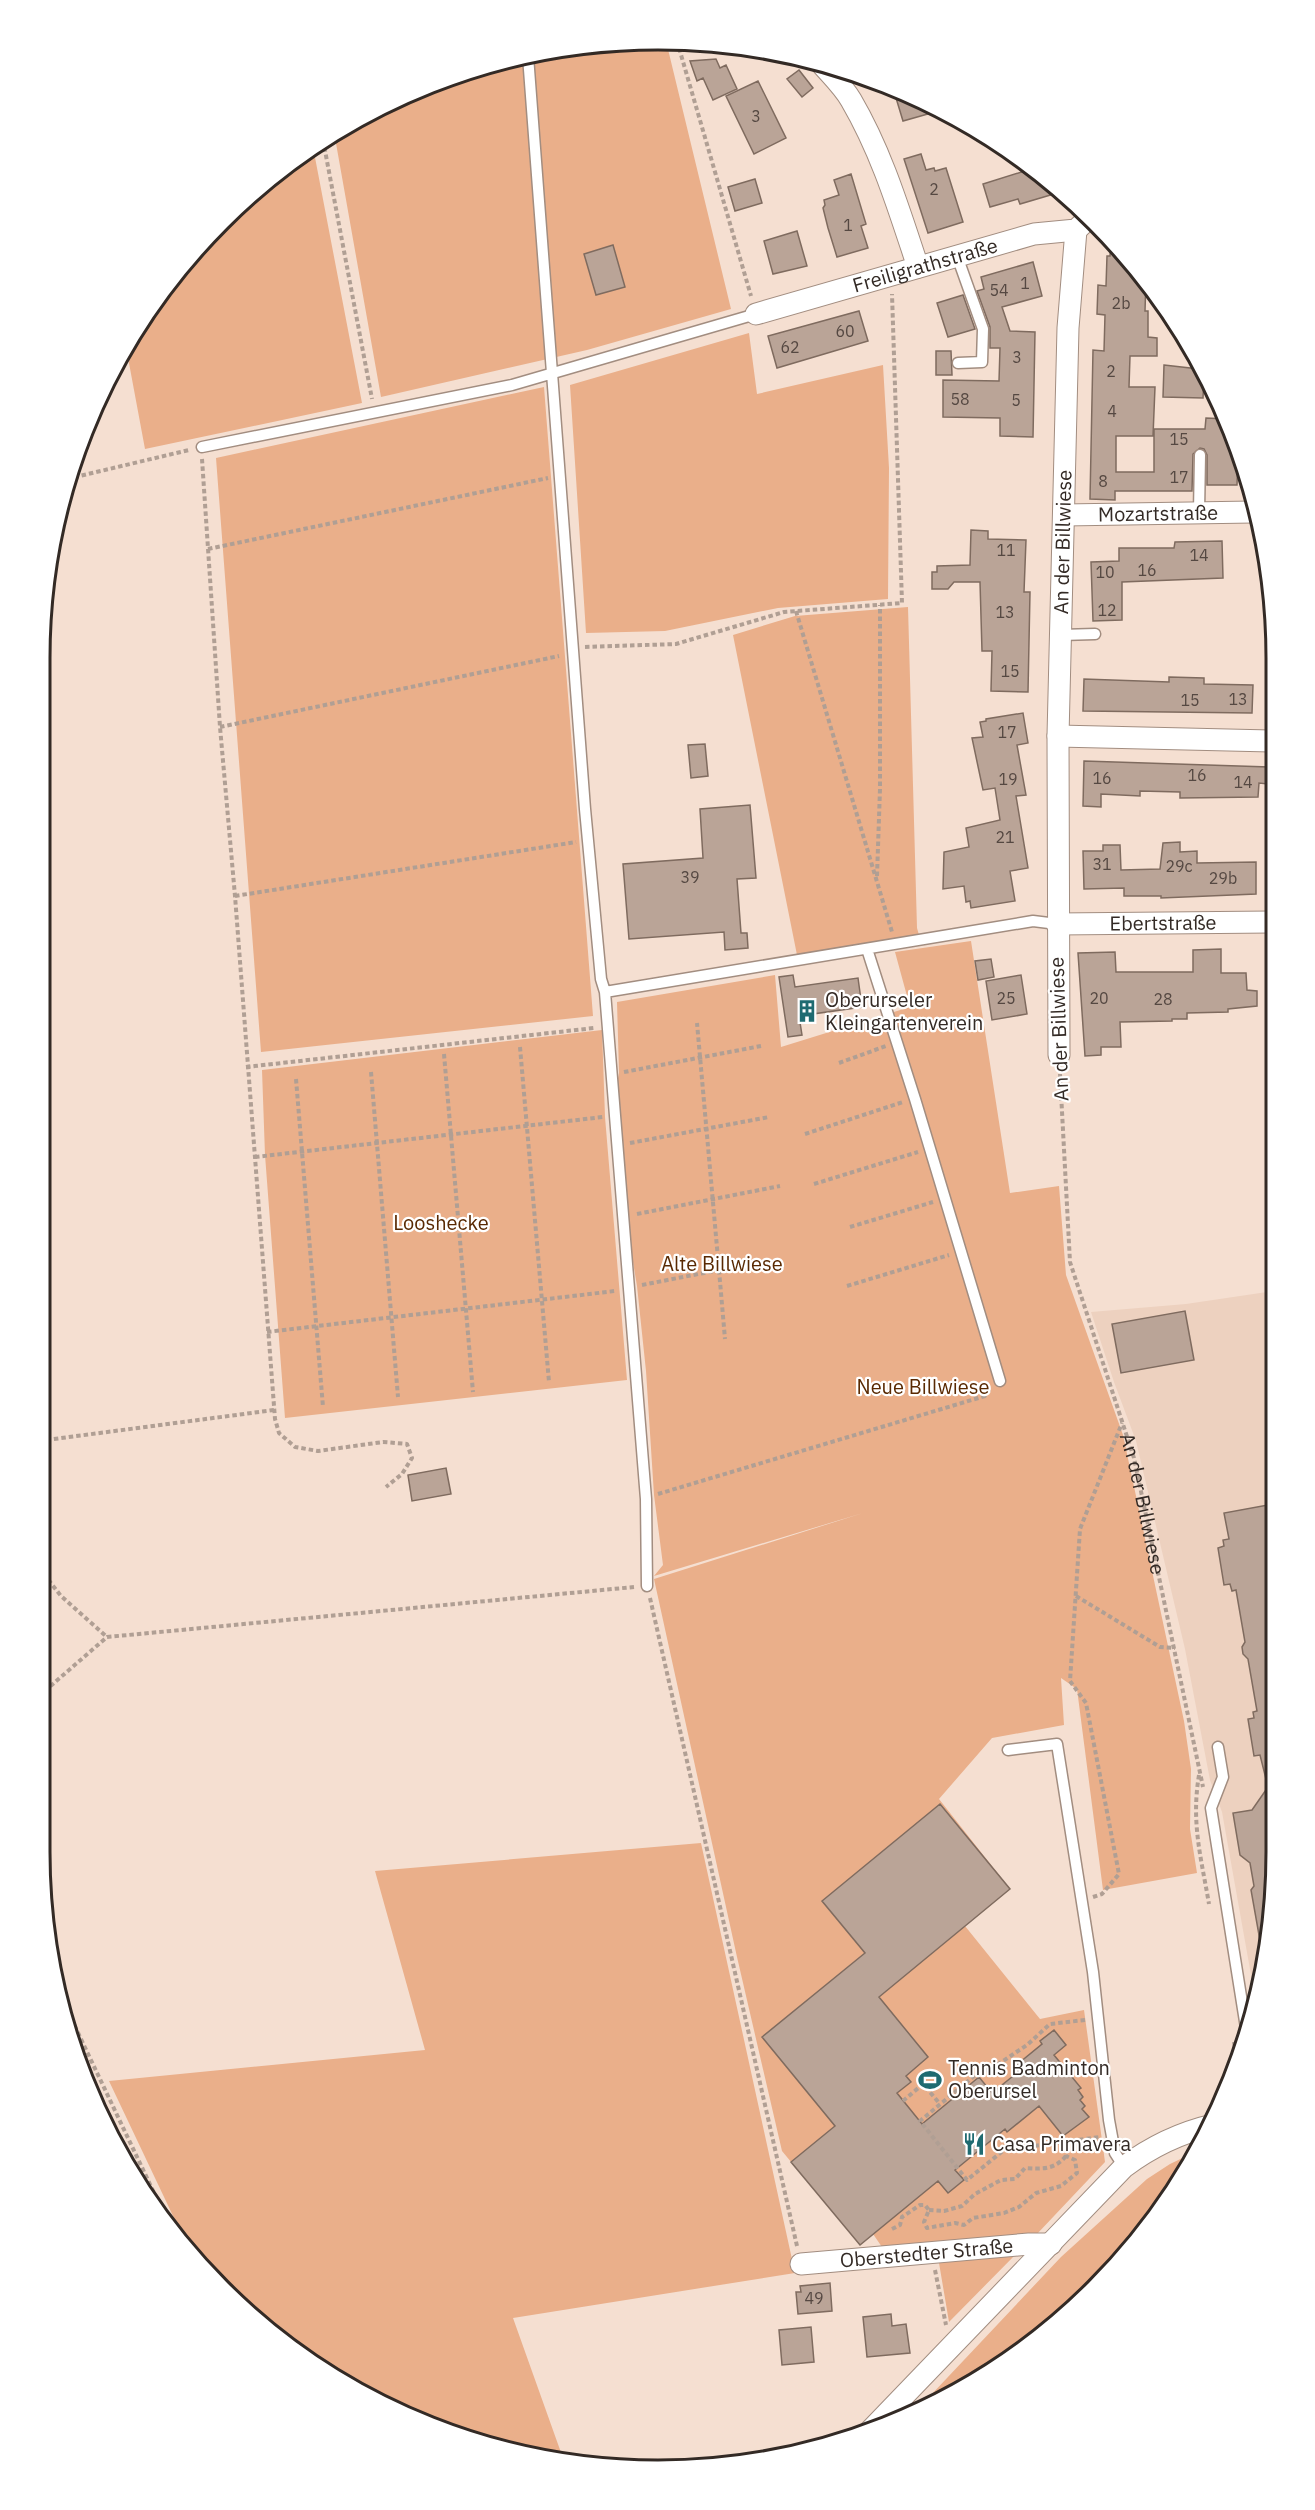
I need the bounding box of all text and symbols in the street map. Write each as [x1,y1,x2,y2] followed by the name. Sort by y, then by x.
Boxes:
[751,106,761,126] house number: 3
[929,179,939,199] house number: 2
[843,215,853,235] house number: 1
[849,231,1001,299] street label: Freiligrathstraße
[1020,273,1030,293] house number: 1
[989,280,1009,300] house number: 54
[1112,293,1130,313] house number: 2b
[835,321,855,341] house number: 60
[780,337,800,357] house number: 62
[1012,347,1022,367] house number: 3
[1106,361,1116,381] house number: 2
[950,389,970,409] house number: 58
[1011,390,1021,410] house number: 5
[1107,401,1117,421] house number: 4
[1169,429,1189,449] house number: 15
[1169,467,1189,487] house number: 17
[1047,469,1078,615] street label: An der Billwiese
[1098,471,1108,491] house number: 8
[1098,499,1218,527] street label: Mozartstraße
[996,540,1016,560] house number: 11
[1189,545,1209,565] house number: 14
[1137,560,1157,580] house number: 16
[1095,562,1115,582] house number: 10
[1097,600,1117,620] house number: 12
[995,602,1015,622] house number: 13
[1000,661,1020,681] house number: 15
[1228,689,1248,709] house number: 13
[1180,690,1200,710] house number: 15
[997,722,1017,742] house number: 17
[1187,765,1207,785] house number: 16
[1092,768,1112,788] house number: 16
[998,769,1018,789] house number: 19
[1233,772,1253,792] house number: 14
[995,827,1015,847] house number: 21
[1092,854,1112,874] house number: 31
[1165,856,1193,876] house number: 29c
[680,867,700,887] house number: 39
[1209,868,1237,888] house number: 29b
[1109,909,1217,937] street label: Ebertstraße
[1042,956,1075,1102] street label: An der Billwiese
[825,986,983,1036] place label: Oberurseler Kleingartenverein
[996,988,1016,1008] house number: 25
[1089,988,1109,1008] house number: 20
[1153,989,1173,1009] house number: 28
[794,998,820,1024] building icon: Oberurseler Kleingartenverein
[393,1209,489,1236] park label: Looshecke
[661,1250,783,1277] park label: Alte Billwiese
[857,1373,990,1400] park label: Neue Billwiese
[1114,1429,1172,1577] street label: An der Billwiese
[948,2054,1110,2104] place label: Tennis Badminton Oberursel
[917,2067,943,2093] sports icon: Tennis Badminton Oberursel
[992,2130,1131,2157] place label: Casa Primavera
[961,2131,987,2157] restaurant icon: Casa Primavera
[839,2231,1014,2274] street label: Oberstedter Straße
[804,2288,824,2308] house number: 49

